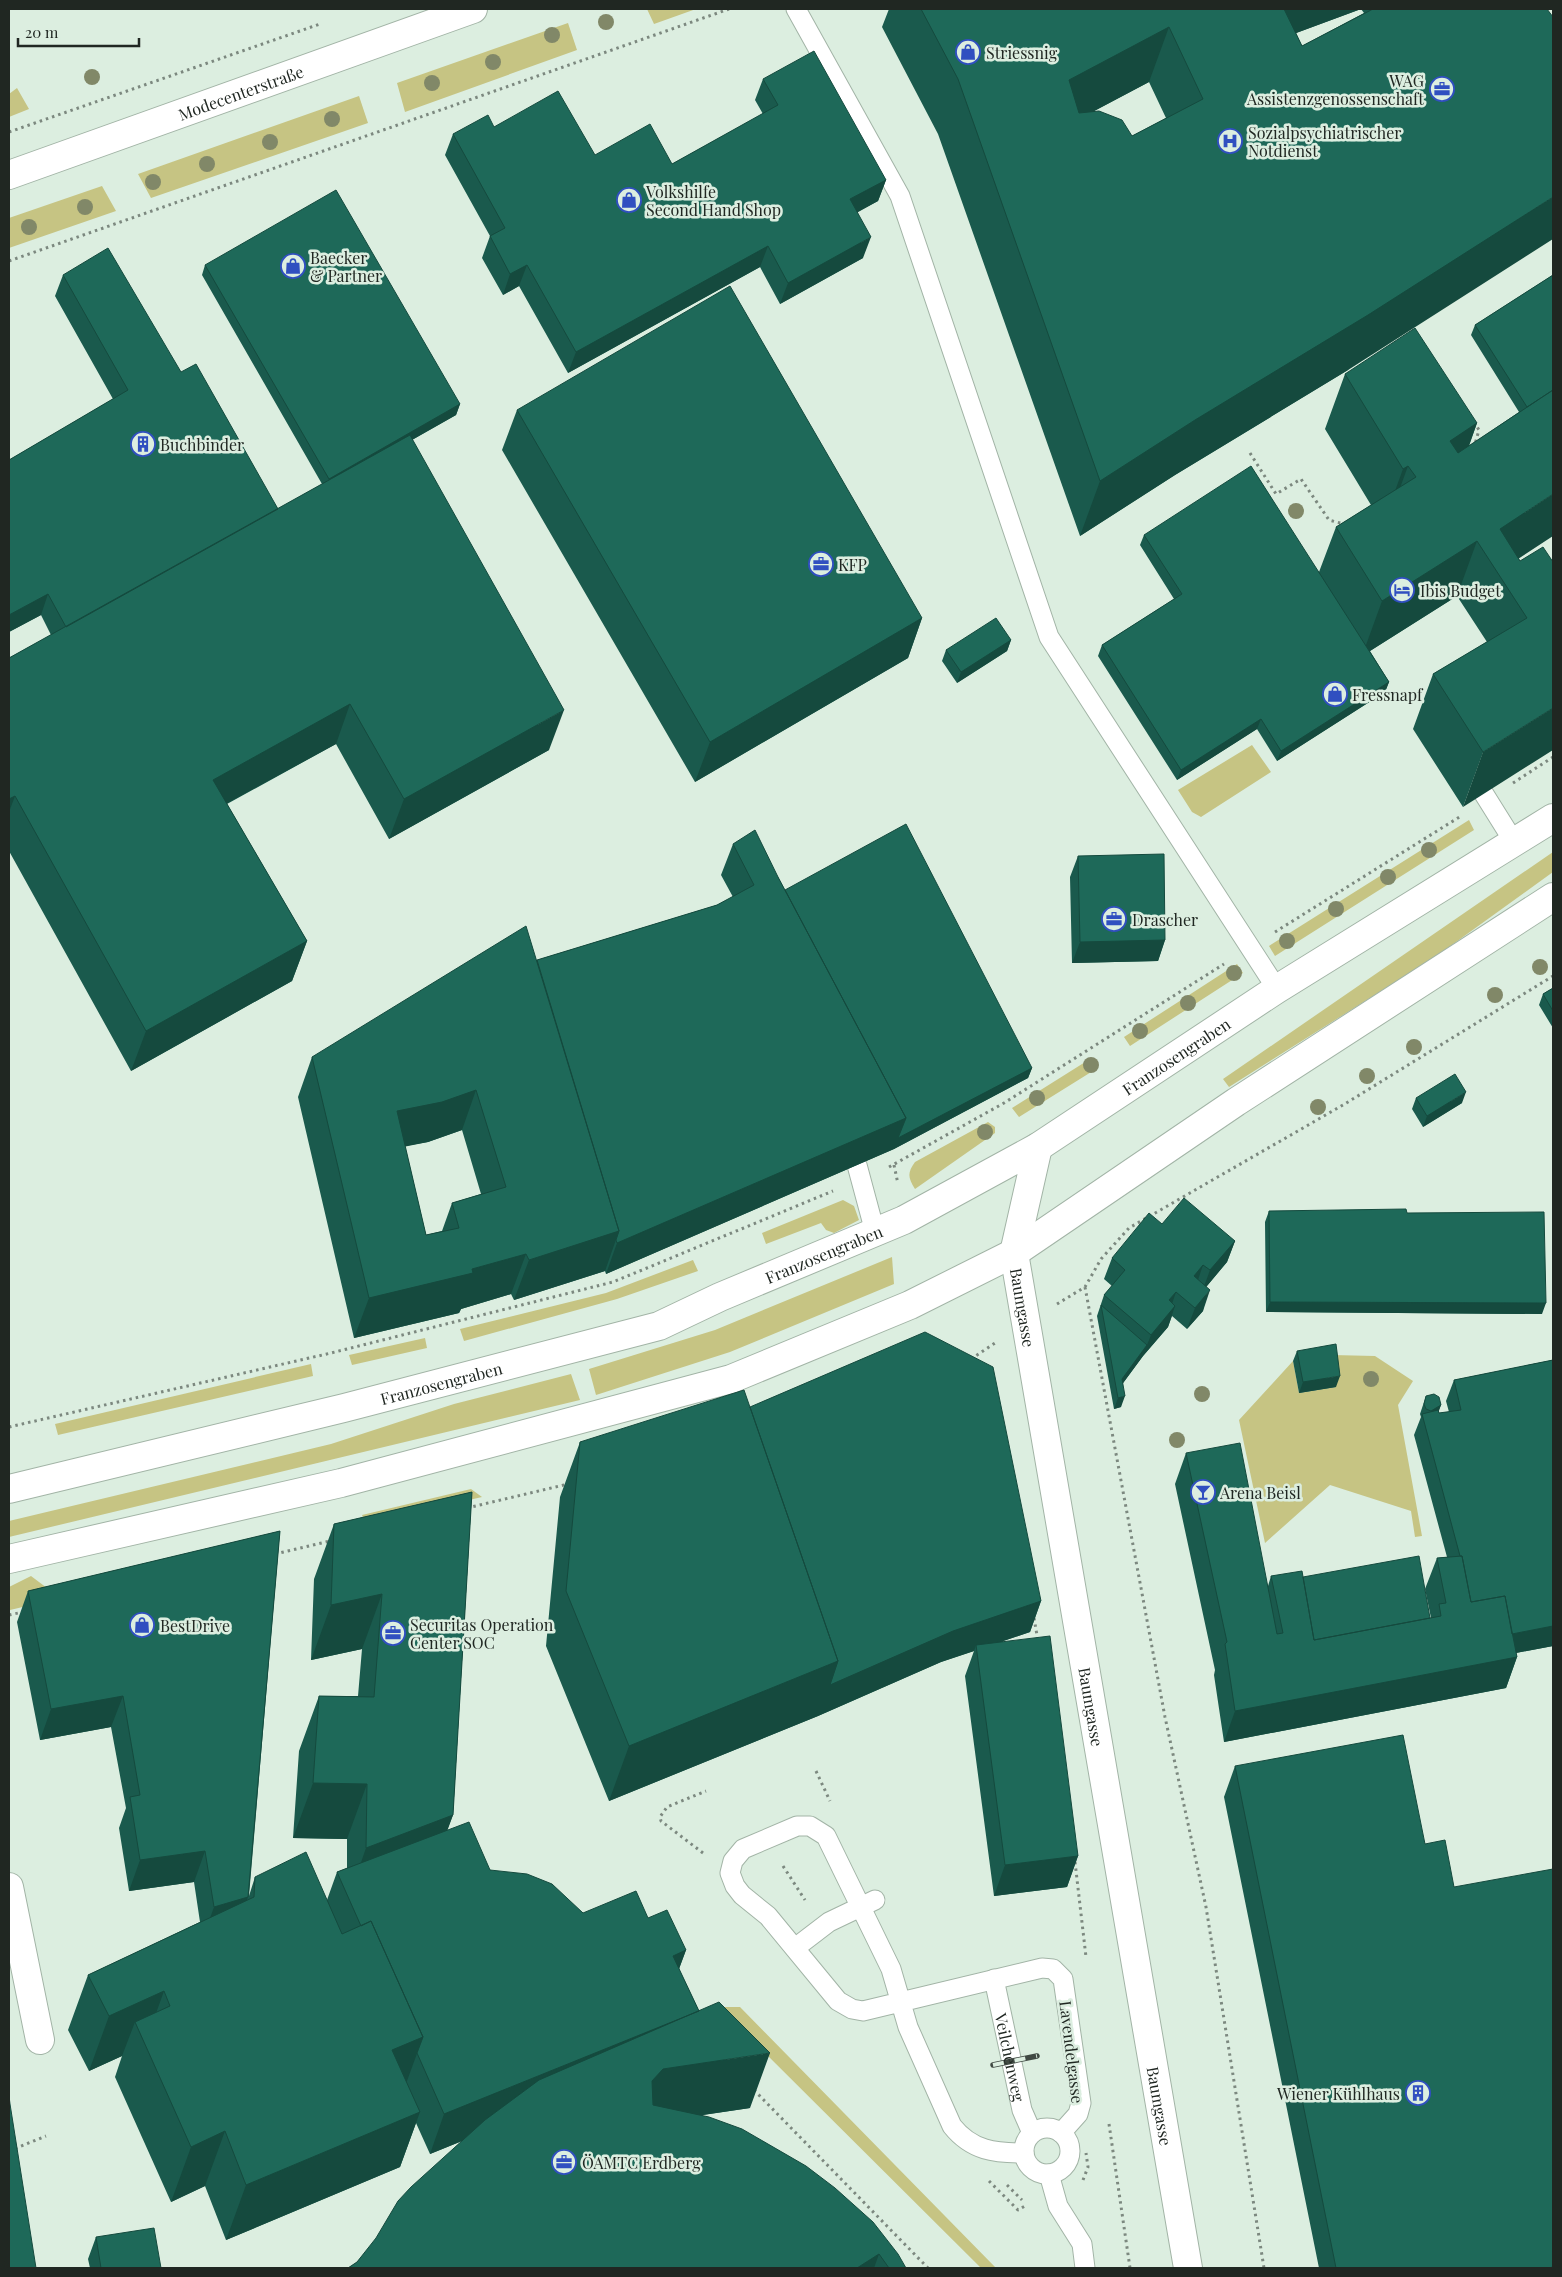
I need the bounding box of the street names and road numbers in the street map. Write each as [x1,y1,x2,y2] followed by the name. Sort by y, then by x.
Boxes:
[175,60,306,124] street label: Modecenterstraße
[1118,1012,1234,1099] street label: Franzosengraben
[762,1220,886,1287] street label: Franzosengraben
[1006,1266,1040,1349] street label: Baumgasse
[378,1357,505,1409] street label: Franzosengraben
[1075,1666,1109,1748] street label: Baumgasse
[1055,1999,1089,2105] street label: Lavendelgasse
[991,2010,1030,2104] street label: Veilchenweg
[1143,2065,1177,2147] street label: Baumgasse

